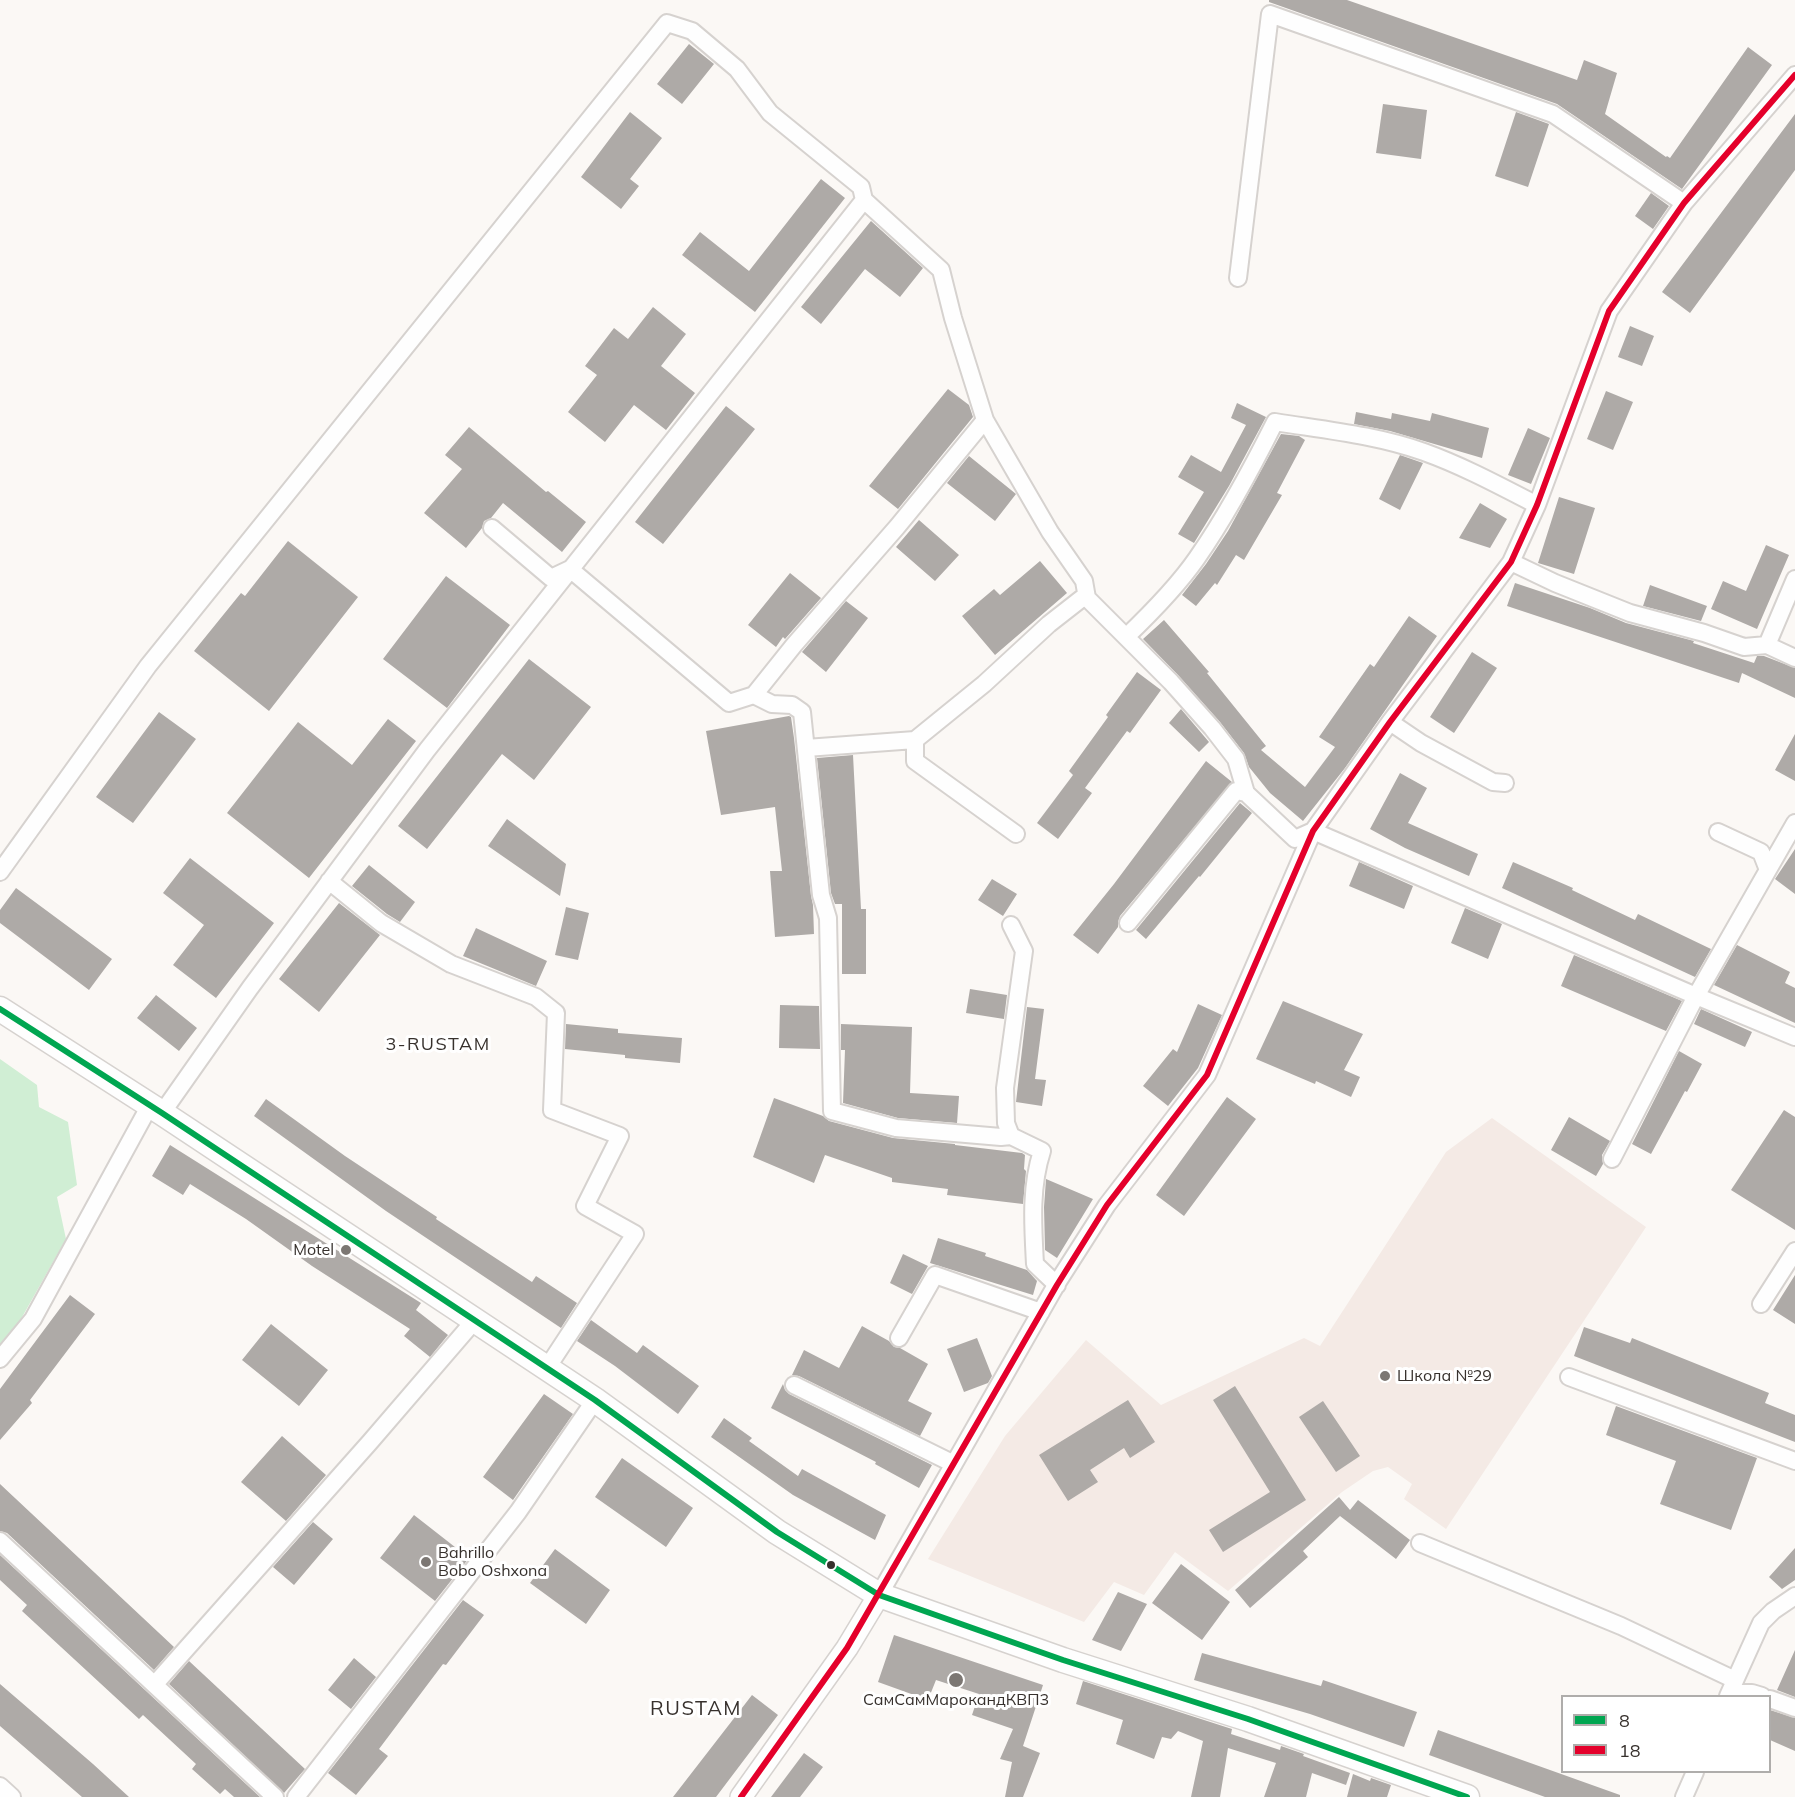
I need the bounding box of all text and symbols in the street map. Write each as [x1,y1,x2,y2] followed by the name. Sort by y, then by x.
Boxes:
[385,1034,491,1056] district label: 3-RUSTAM
[293,1240,334,1260] place label: Motel
[339,1243,353,1257] marker: Motel
[1397,1366,1492,1386] place label: Школа №29
[1378,1369,1392,1383] marker: Школа №29
[438,1543,547,1581] place label: Bahrillo Bobo Oshxona
[419,1555,433,1569] marker: Bahrillo Bobo Oshxona
[825,1559,837,1571] unlabelled marker
[947,1671,965,1689] marker: СамСамМарокандКВП3
[863,1690,1049,1710] place label: СамСамМарокандКВП3
[1561,1695,1771,1773] legend
[650,1697,742,1721] district label: RUSTAM
[1619,1709,1630,1732] text: 8
[1619,1739,1641,1762] text: 18

